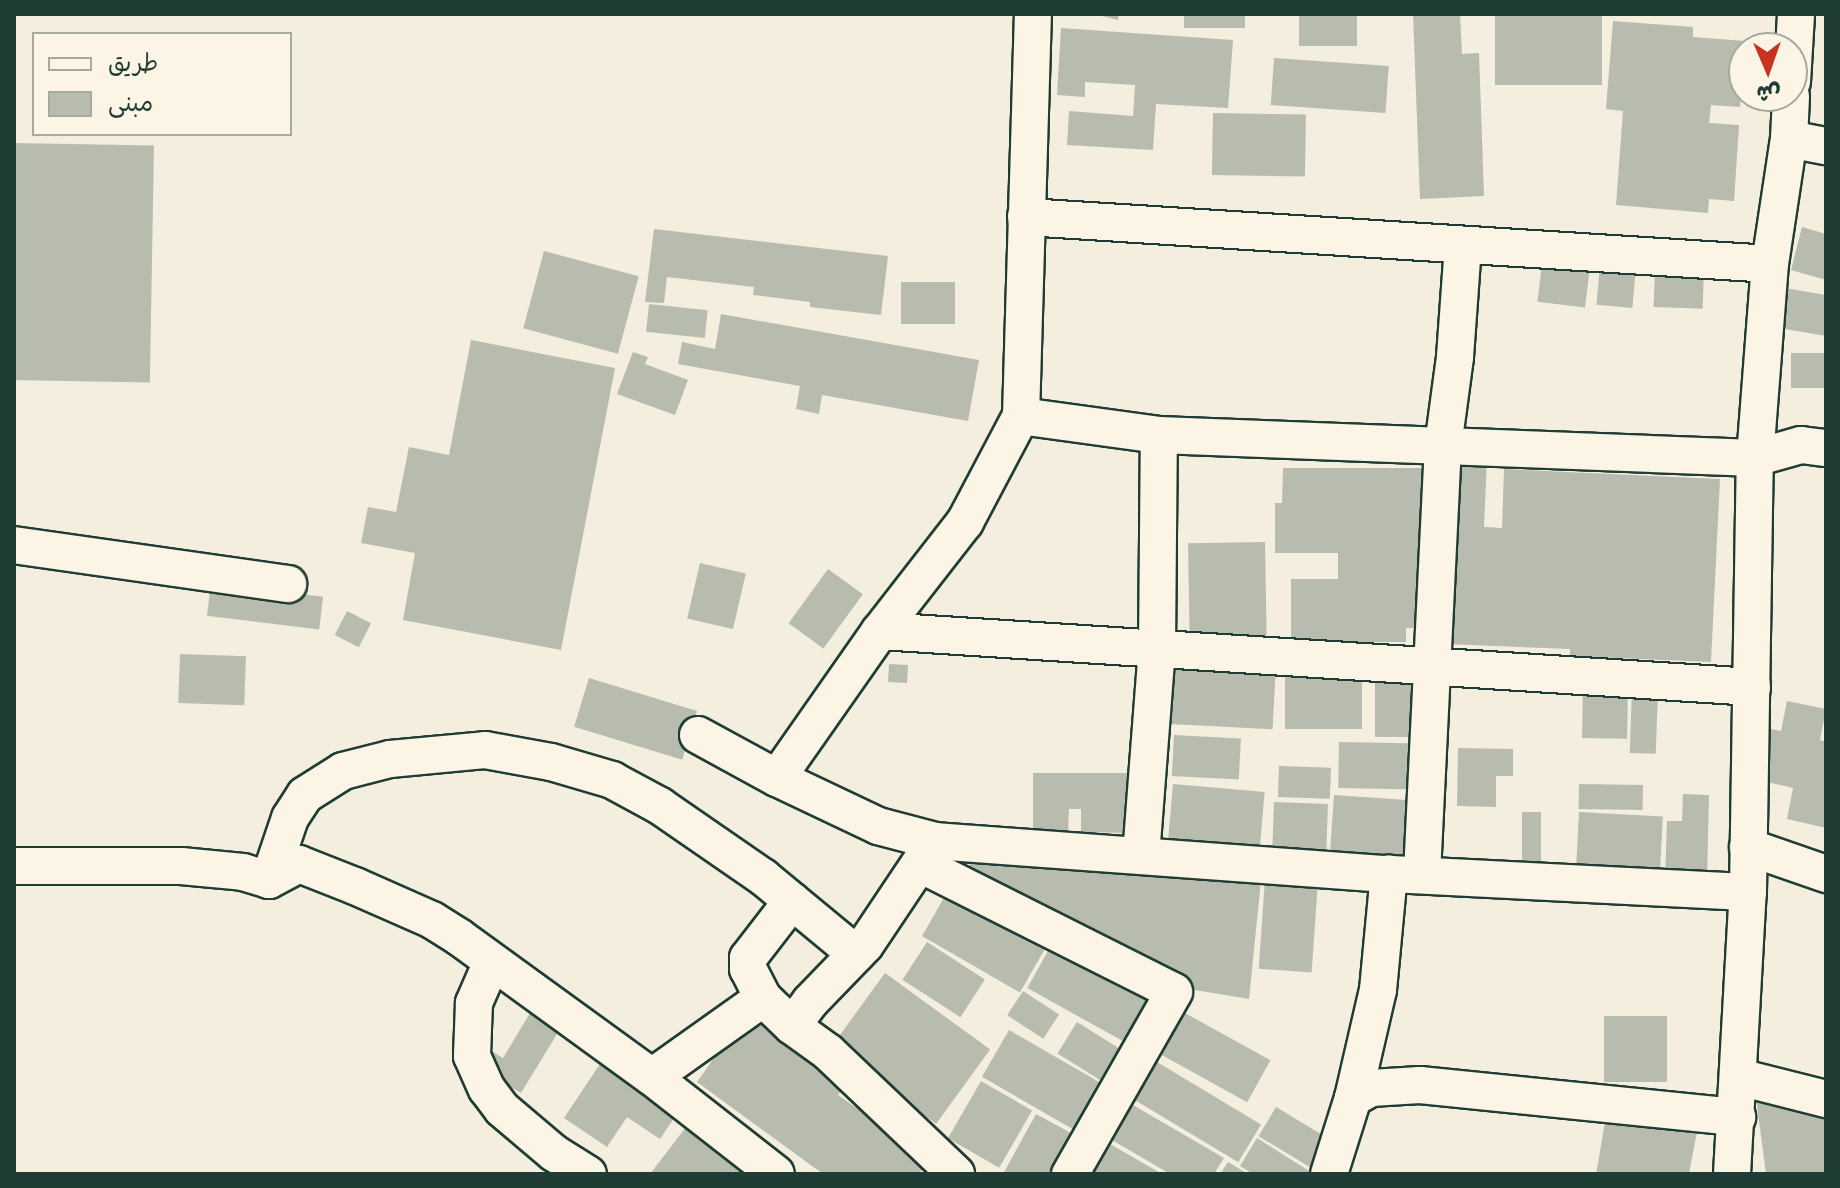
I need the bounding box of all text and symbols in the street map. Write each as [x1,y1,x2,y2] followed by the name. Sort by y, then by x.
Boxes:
[32,32,292,136] legend
[1728,32,1808,112] north arrow
[108,47,158,77] text: طريق
[1756,80,1781,108] text: ش
[108,87,153,117] text: مبنى

